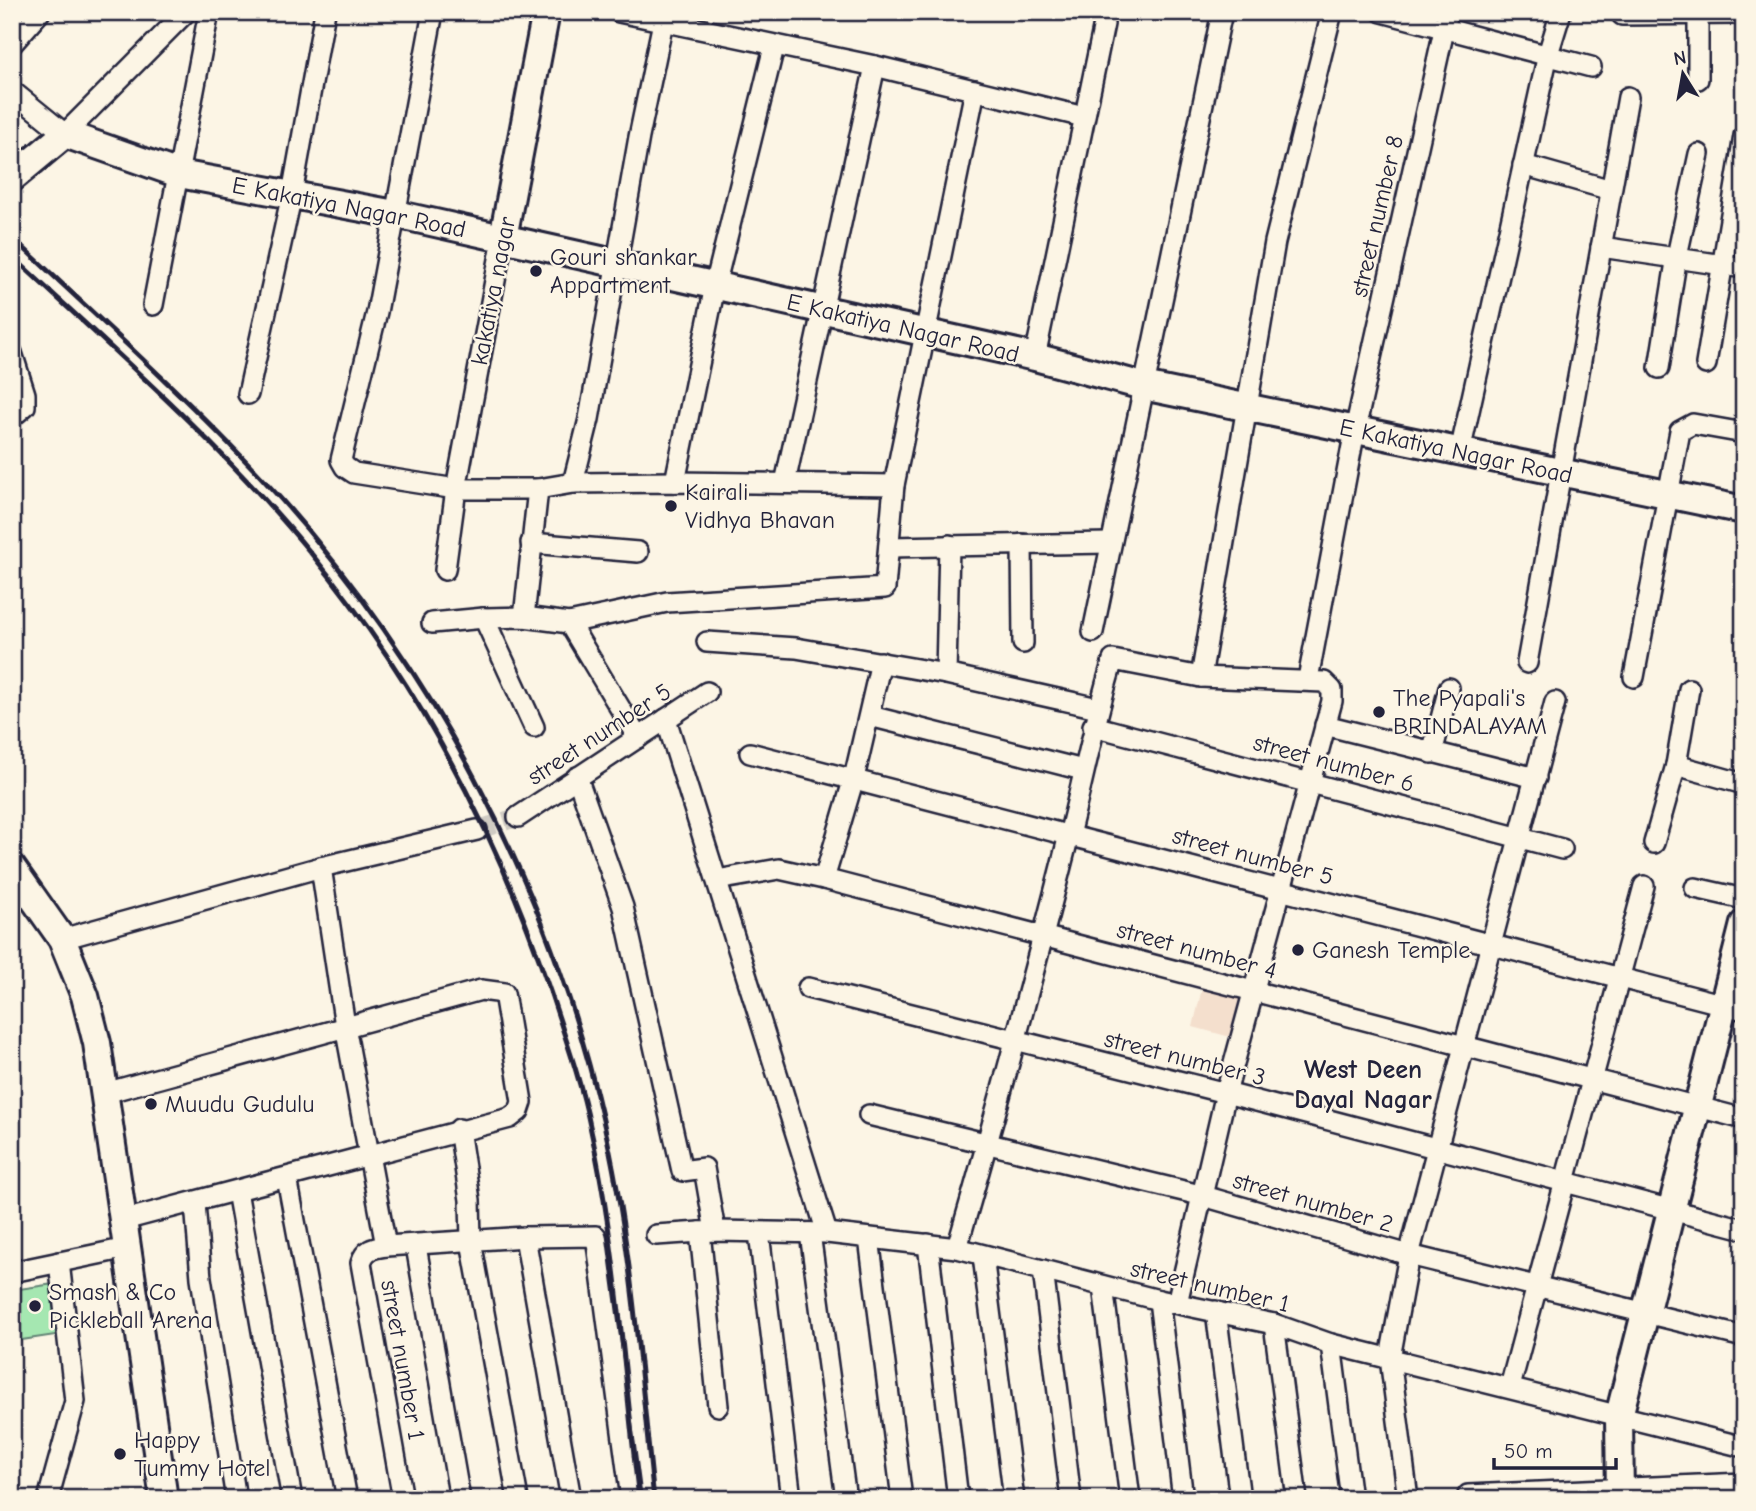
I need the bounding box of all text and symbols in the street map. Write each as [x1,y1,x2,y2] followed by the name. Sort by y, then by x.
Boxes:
[1648,38,1718,108] north arrow
[1672,46,1688,70] text: N
[1345,132,1409,300] street label: street number 8
[230,171,468,243] street label: E Kakatiya Nagar Road
[465,214,521,367] street label: kakatiya nagar
[550,243,697,299] place label: Gouri shankar Appartment
[528,263,544,279] marker: Gouri shankar Appartment
[784,288,1022,368] street label: E Kakatiya Nagar Road
[1337,413,1575,489] street label: E Kakatiya Nagar Road
[685,478,835,534] place label: Kairali Vidhya Bhavan
[663,498,679,514] marker: Kairali Vidhya Bhavan
[522,677,676,791] street label: street number 5
[1393,684,1547,740] place label: The Pyapali's BRINDALAYAM
[1371,704,1387,720] marker: The Pyapali's BRINDALAYAM
[1250,728,1418,798] street label: street number 6
[1169,821,1337,891] street label: street number 5
[1114,915,1280,985] street label: street number 4
[1312,936,1470,964] place label: Ganesh Temple
[1290,942,1306,958] marker: Ganesh Temple
[1102,1024,1268,1092] street label: street number 3
[1294,1055,1432,1115] district label: West Deen Dayal Nagar
[165,1090,315,1118] place label: Muudu Gudulu
[143,1096,159,1112] marker: Muudu Gudulu
[1230,1166,1396,1238] street label: street number 2
[1128,1254,1292,1318] street label: street number 1
[49,1278,213,1334] place label: Smash & Co Pickleball Arena
[375,1278,431,1442] street label: street number 1
[27,1298,43,1314] marker: Smash & Co Pickleball Arena
[134,1426,271,1482] place label: Happy Tummy Hotel
[1494,1427,1616,1471] scale bar
[1504,1439,1553,1463] text: 50 m
[112,1446,128,1462] marker: Happy Tummy Hotel

